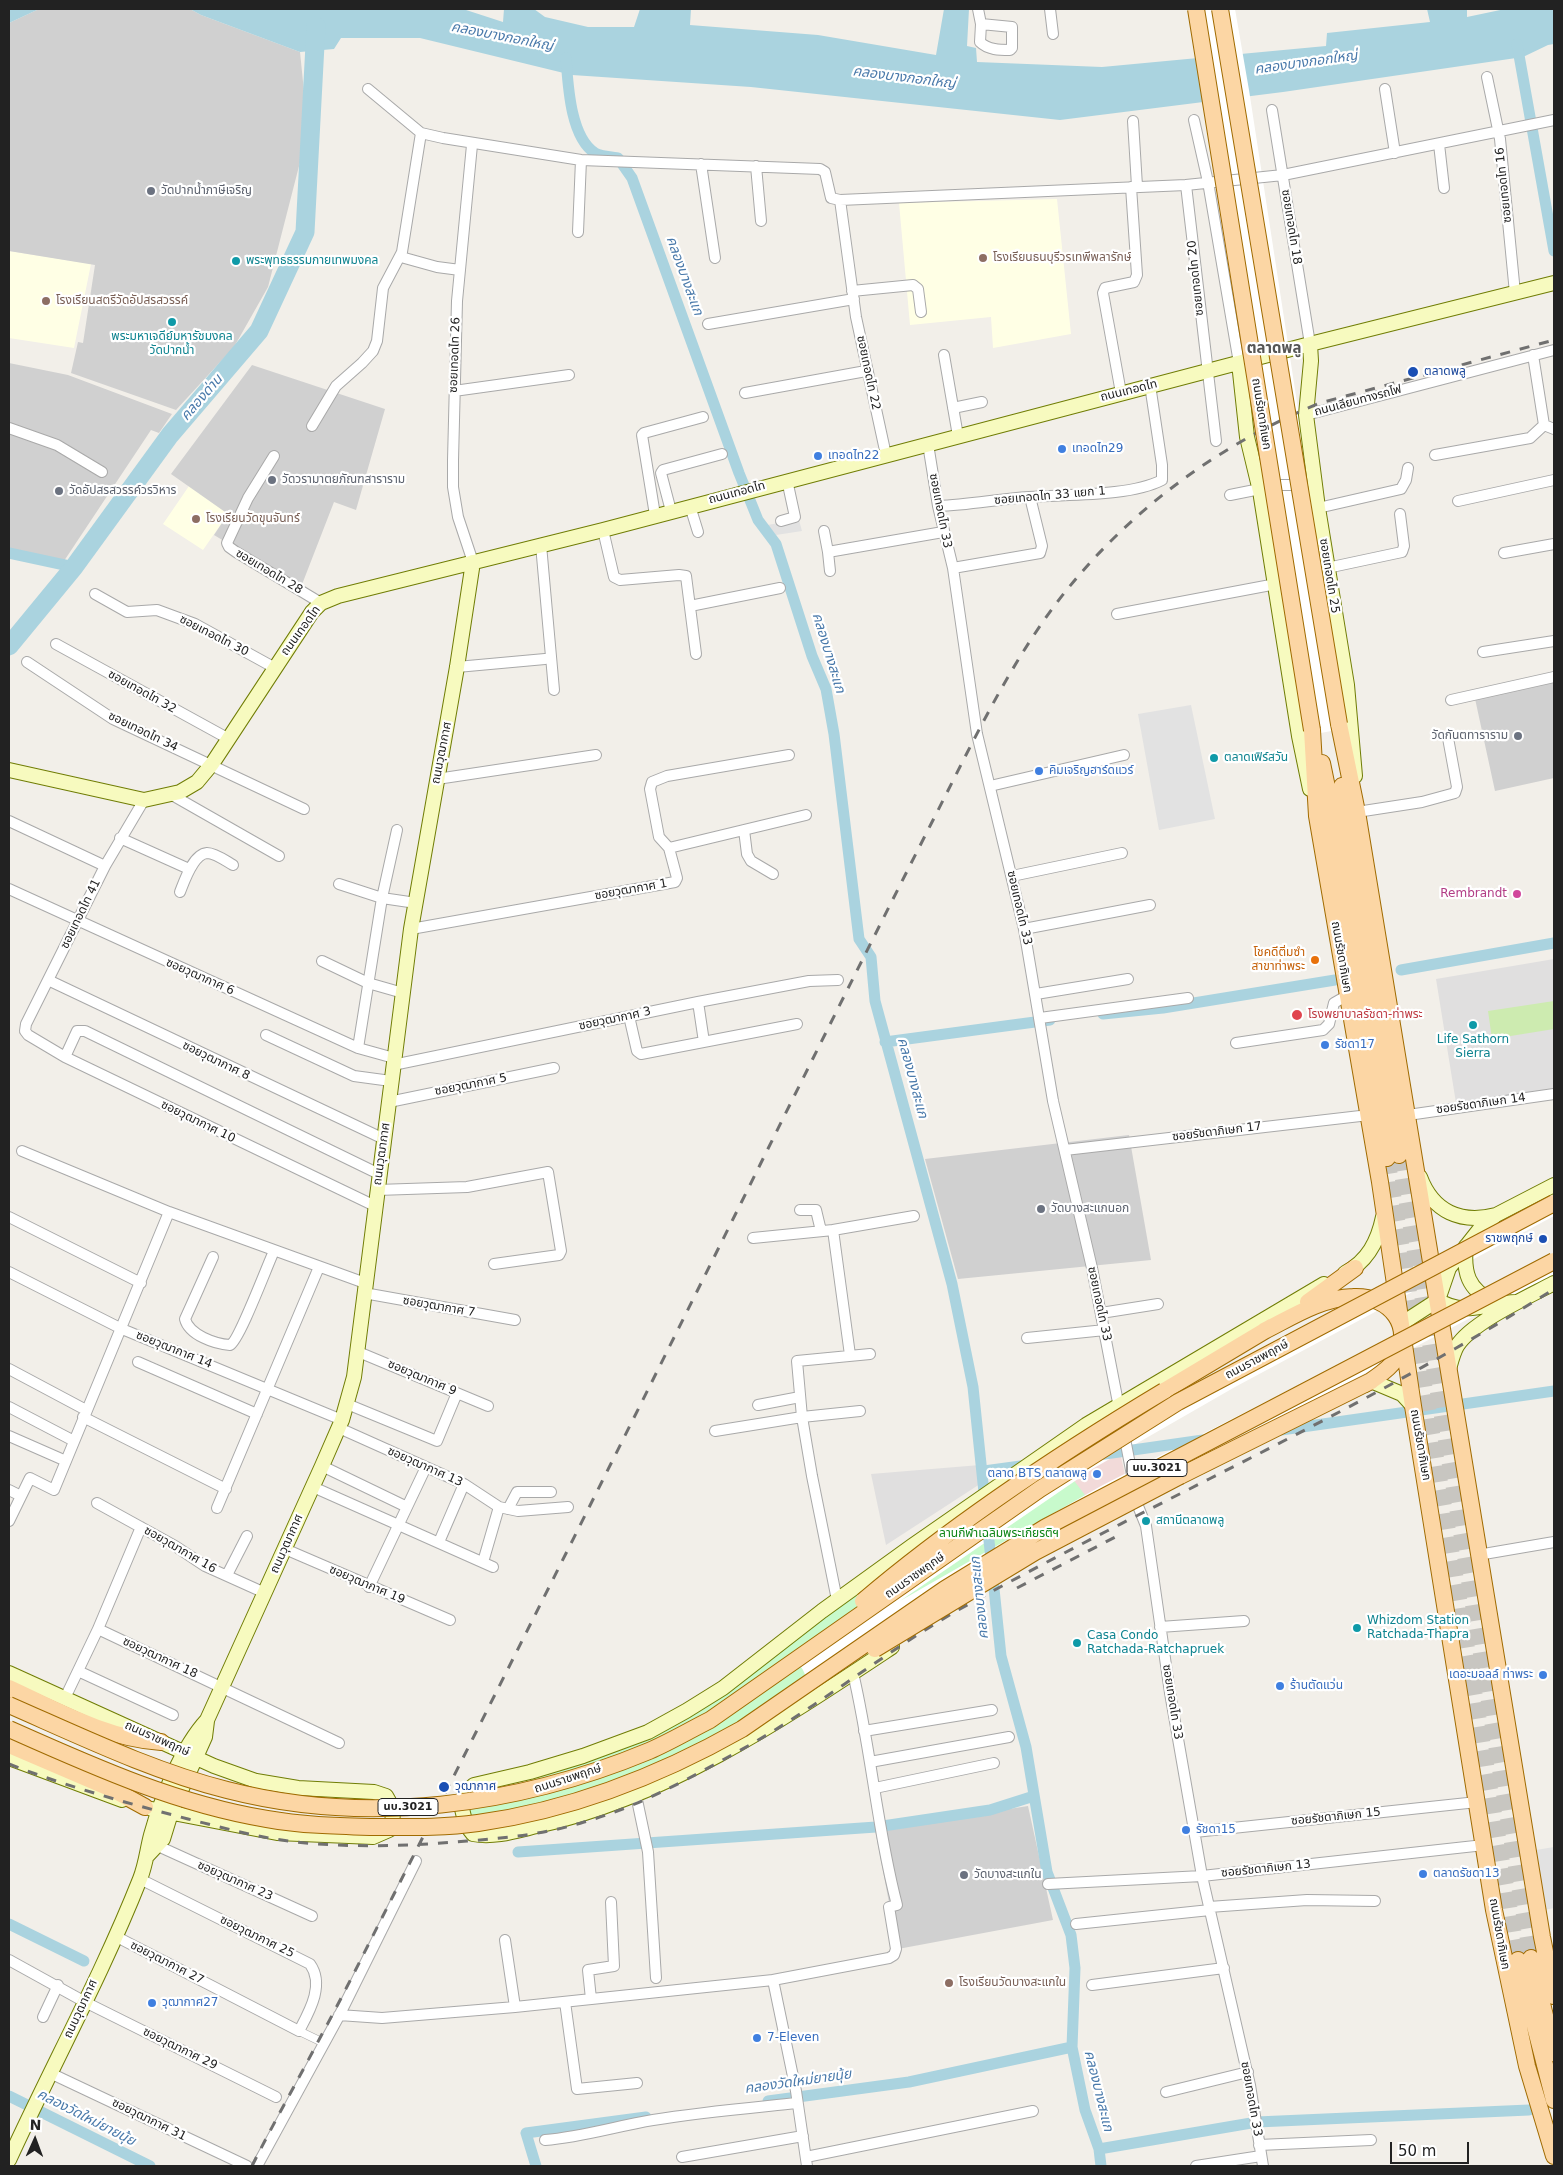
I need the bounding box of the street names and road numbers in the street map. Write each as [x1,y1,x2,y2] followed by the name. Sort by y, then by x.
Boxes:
[1493,147,1515,223] street label: ซอยเทอดไท 16
[1278,188,1304,266] street label: ซอยเทอดไท 18
[1185,240,1207,316] street label: ซอยเทอดไท 20
[446,317,464,393] street label: ซอยเทอดไท 26
[853,334,883,412] street label: ซอยเทอดไท 22
[1099,377,1159,405] street label: ถนนเทอดไท
[1248,377,1274,451] street label: ถนนรัชดาภิเษก
[1313,382,1403,420] street label: ถนนเลียบทางรถไฟ
[926,472,954,550] street label: ซอยเทอดไท 33
[707,479,767,507] street label: ถนนเทอดไท
[994,484,1106,508] street label: ซอยเทอดไท 33 แยก 1
[1316,537,1342,615] street label: ซอยเทอดไท 25
[233,546,305,598] street label: ซอยเทอดไท 28
[278,603,324,659] street label: ถนนเทอดไท
[177,612,251,660] street label: ซอยเทอดไท 30
[105,667,179,717] street label: ซอยเทอดไท 32
[106,709,180,755] street label: ซอยเทอดไท 34
[429,721,455,785] street label: ถนนวุฒากาศ
[1003,869,1035,947] street label: ซอยเทอดไท 33
[58,877,104,951] street label: ซอยเทอดไท 41
[594,877,668,903] street label: ซอยวุฒากาศ 1
[1328,920,1354,994] street label: ถนนรัชดาภิเษก
[164,956,236,998] street label: ซอยวุฒากาศ 6
[578,1004,652,1034] street label: ซอยวุฒากาศ 3
[180,1038,252,1084] street label: ซอยวุฒากาศ 8
[434,1071,508,1099] street label: ซอยวุฒากาศ 5
[1435,1091,1527,1117] street label: ซอยรัชดาภิเษก 14
[158,1098,238,1146] street label: ซอยวุฒากาศ 10
[1171,1119,1263,1145] street label: ซอยรัชดาภิเษก 17
[370,1122,394,1186] street label: ถนนวุฒากาศ
[1084,1265,1114,1343] street label: ซอยเทอดไท 33
[402,1294,476,1320] street label: ซอยวุฒากาศ 7
[134,1328,214,1372] street label: ซอยวุฒากาศ 14
[1223,1337,1291,1383] street label: ถนนราชพฤกษ์
[385,1357,459,1399] street label: ซอยวุฒากาศ 9
[1407,1408,1433,1482] street label: ถนนรัชดาภิเษก
[385,1444,465,1490] street label: ซอยวุฒากาศ 13
[1127,1460,1187,1476] road number: นบ.3021
[268,1512,306,1576] street label: ถนนวุฒากาศ
[141,1524,219,1576] street label: ซอยวุฒากาศ 16
[882,1550,948,1602] street label: ถนนราชพฤกษ์
[327,1563,407,1607] street label: ซอยวุฒากาศ 19
[120,1634,200,1682] street label: ซอยวุฒากาศ 18
[1159,1663,1185,1741] street label: ซอยเทอดไท 33
[122,1718,192,1760] street label: ถนนราชพฤกษ์
[533,1761,603,1797] street label: ถนนราชพฤกษ์
[378,1798,438,1815] road number: นบ.3021
[1290,1805,1382,1829] street label: ซอยรัชดาภิเษก 15
[1220,1857,1312,1881] street label: ซอยรัชดาภิเษก 13
[195,1858,275,1904] street label: ซอยวุฒากาศ 23
[1486,1897,1512,1971] street label: ถนนรัชดาภิเษก
[217,1913,297,1961] street label: ซอยวุฒากาศ 25
[128,1938,206,1988] street label: ซอยวุฒากาศ 27
[61,1977,101,2041] street label: ถนนวุฒากาศ
[140,2025,220,2073] street label: ซอยวุฒากาศ 29
[1237,2060,1265,2138] street label: ซอยเทอดไท 33
[109,2096,189,2144] street label: ซอยวุฒากาศ 31

